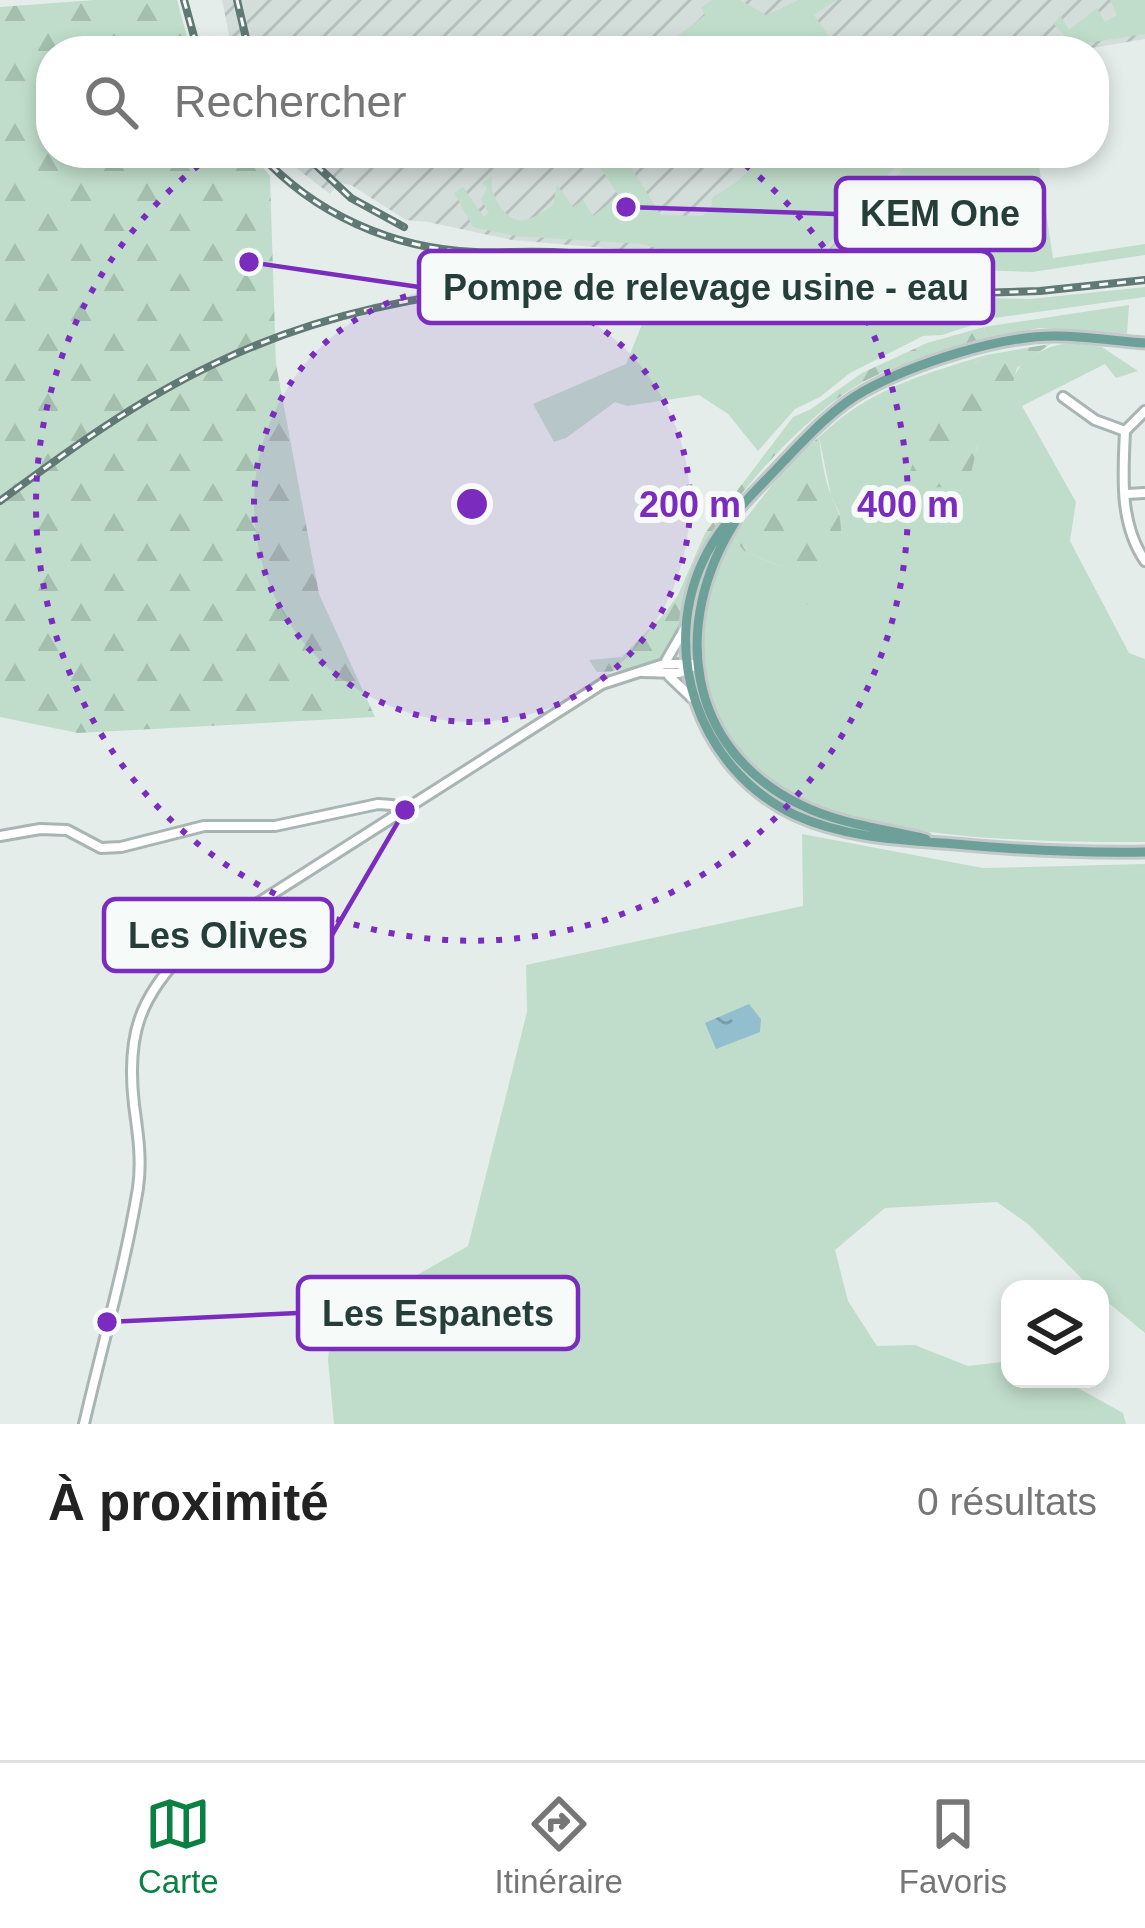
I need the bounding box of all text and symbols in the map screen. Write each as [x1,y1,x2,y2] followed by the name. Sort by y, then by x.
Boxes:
[36,36,1109,168] search box
[78,69,144,135] icon: search
[174,76,407,127] text: Rechercher
[836,178,1044,250] callout: KEM One
[860,193,1020,234] text: KEM One
[419,251,993,323] callout: Pompe de relevage usine - eau
[443,267,969,308] text: Pompe de relevage usine - eau
[451,483,493,525] centre of rings
[639,484,741,525] text: 200 m
[857,484,959,525] text: 400 m
[104,899,332,971] callout: Les Olives
[128,915,308,956] text: Les Olives
[298,1277,578,1349] callout: Les Espanets
[1001,1280,1109,1388] map controls
[1001,1280,1109,1388] button: layers
[322,1293,554,1334] text: Les Espanets
[48,1474,329,1531] text: À proximité
[917,1480,1097,1523] text: 0 résultats
[138,1791,219,1901] tab: Carte
[495,1791,623,1901] tab: Itinéraire
[899,1791,1007,1901] tab: Favoris

